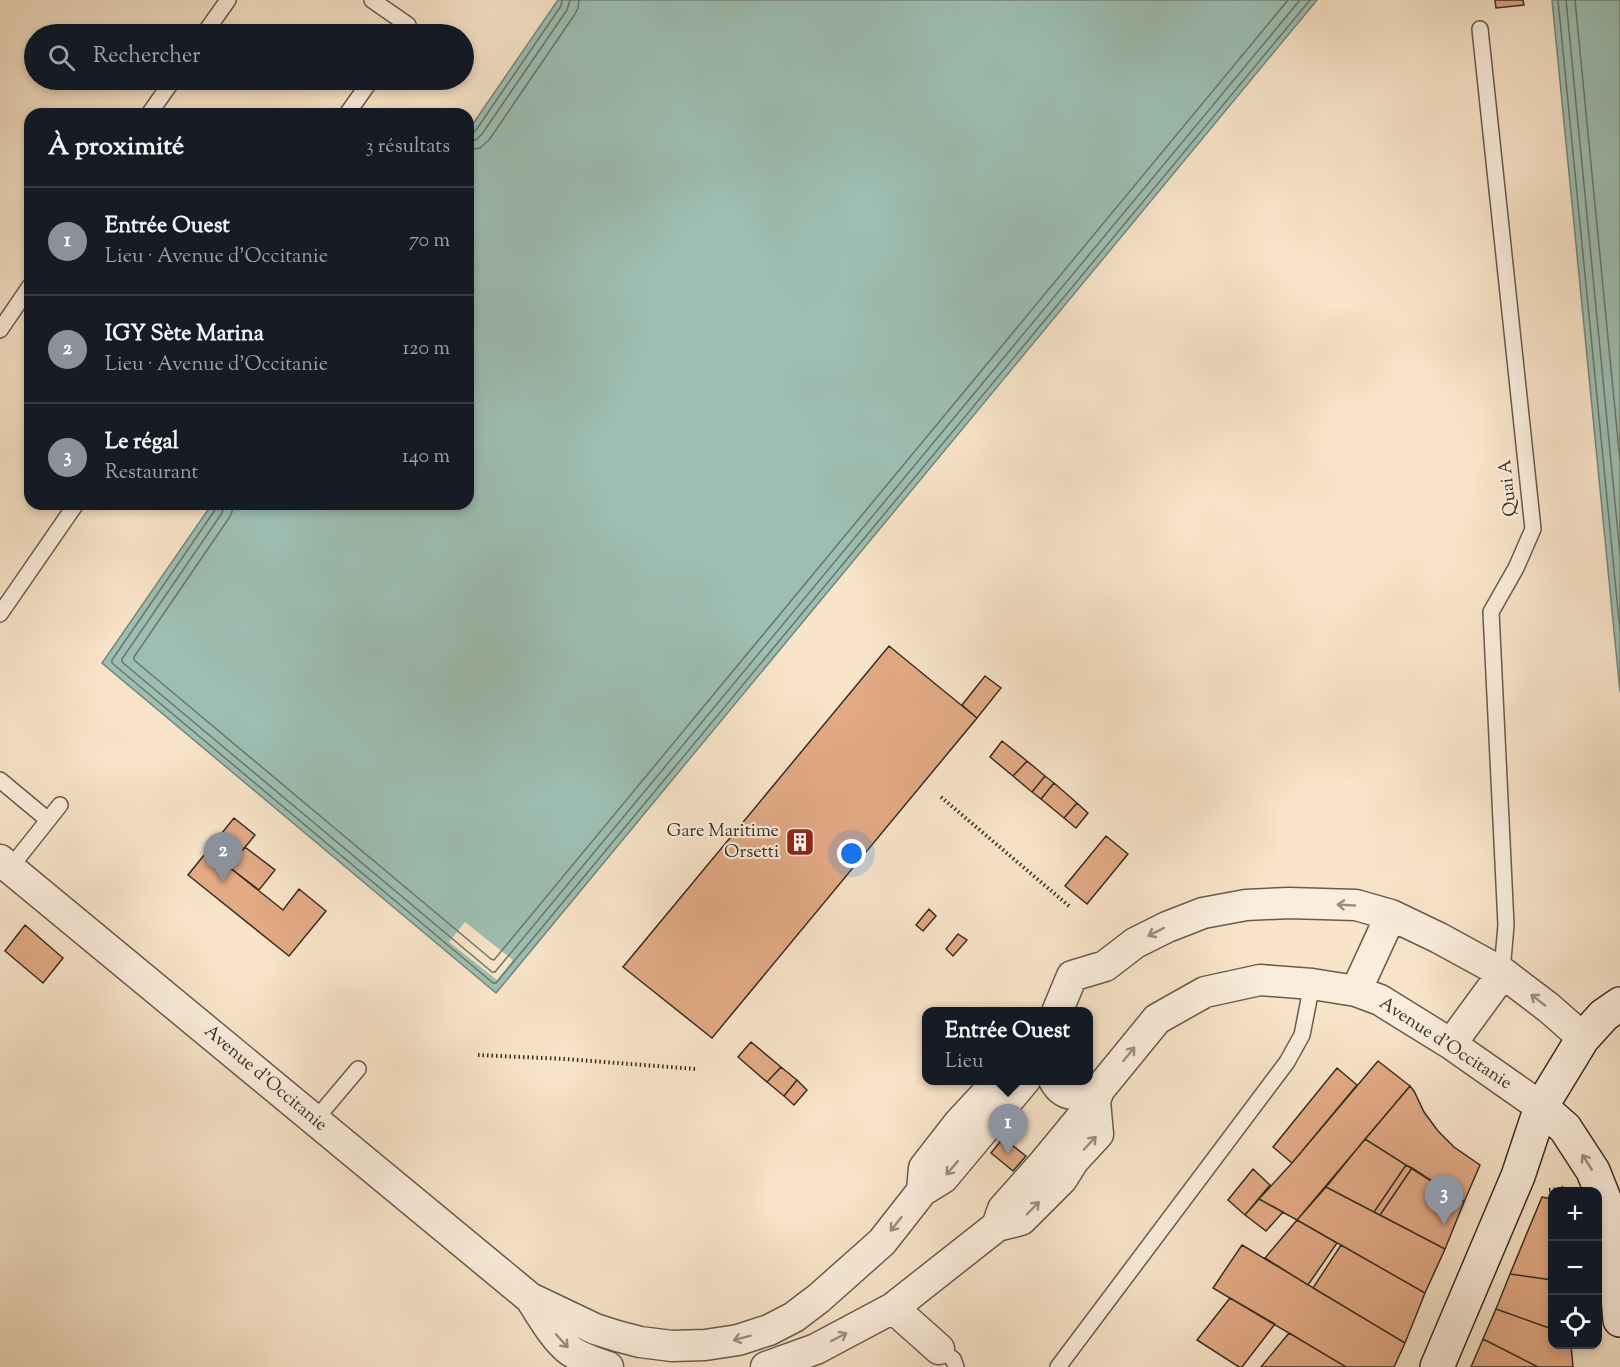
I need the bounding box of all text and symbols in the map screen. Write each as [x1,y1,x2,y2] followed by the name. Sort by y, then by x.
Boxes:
[24,24,474,90] search box
[45,41,78,74] icon: search
[93,41,200,73] text: Rechercher
[48,129,184,166] text: À proximité
[366,133,450,162] text: 3 résultats
[105,211,230,243] text: Entrée Ouest
[64,227,71,256] text: 1
[409,227,450,256] text: 70 m
[105,243,328,272] text: Lieu · Avenue d'Occitanie
[105,319,264,351] text: IGY Sète Marina
[63,335,72,364] text: 2
[402,335,450,364] text: 120 m
[105,351,328,380] text: Lieu · Avenue d'Occitanie
[105,427,179,459] text: Le régal
[63,443,72,472] text: 3
[402,443,450,472] text: 140 m
[1493,458,1525,518] street label: Quai A
[105,459,198,488] text: Restaurant
[667,819,779,866] place label: Gare Maritime Orsetti
[784,826,816,858] building icon: Gare Maritime Orsetti
[204,832,242,882] pin: 2
[837,839,866,868] your location
[1337,900,1357,911] one-way arrow
[1148,926,1165,938] one-way arrow
[1373,991,1517,1097] street label: Avenue d'Occitanie
[1530,993,1546,1006] one-way arrow
[922,1007,1093,1085] popup
[945,1016,1070,1048] text: Entrée Ouest
[198,1020,332,1138] street label: Avenue d'Occitanie
[1123,1046,1136,1062] one-way arrow
[945,1048,984,1077] text: Lieu
[988,1104,1028,1154] pin: 1
[1082,1136,1096,1151] one-way arrow
[1581,1154,1594,1171] one-way arrow
[945,1160,959,1175] one-way arrow
[1424,1176,1464,1225] pin: 3
[1548,1187,1602,1349] map controls
[1548,1187,1602,1241] button: +
[1026,1201,1040,1216] one-way arrow
[890,1216,903,1232] one-way arrow
[1548,1241,1602,1295] button: −
[1548,1295,1602,1349] button: locate
[830,1331,848,1342] one-way arrow
[733,1333,752,1344] one-way arrow
[555,1334,569,1349] one-way arrow

